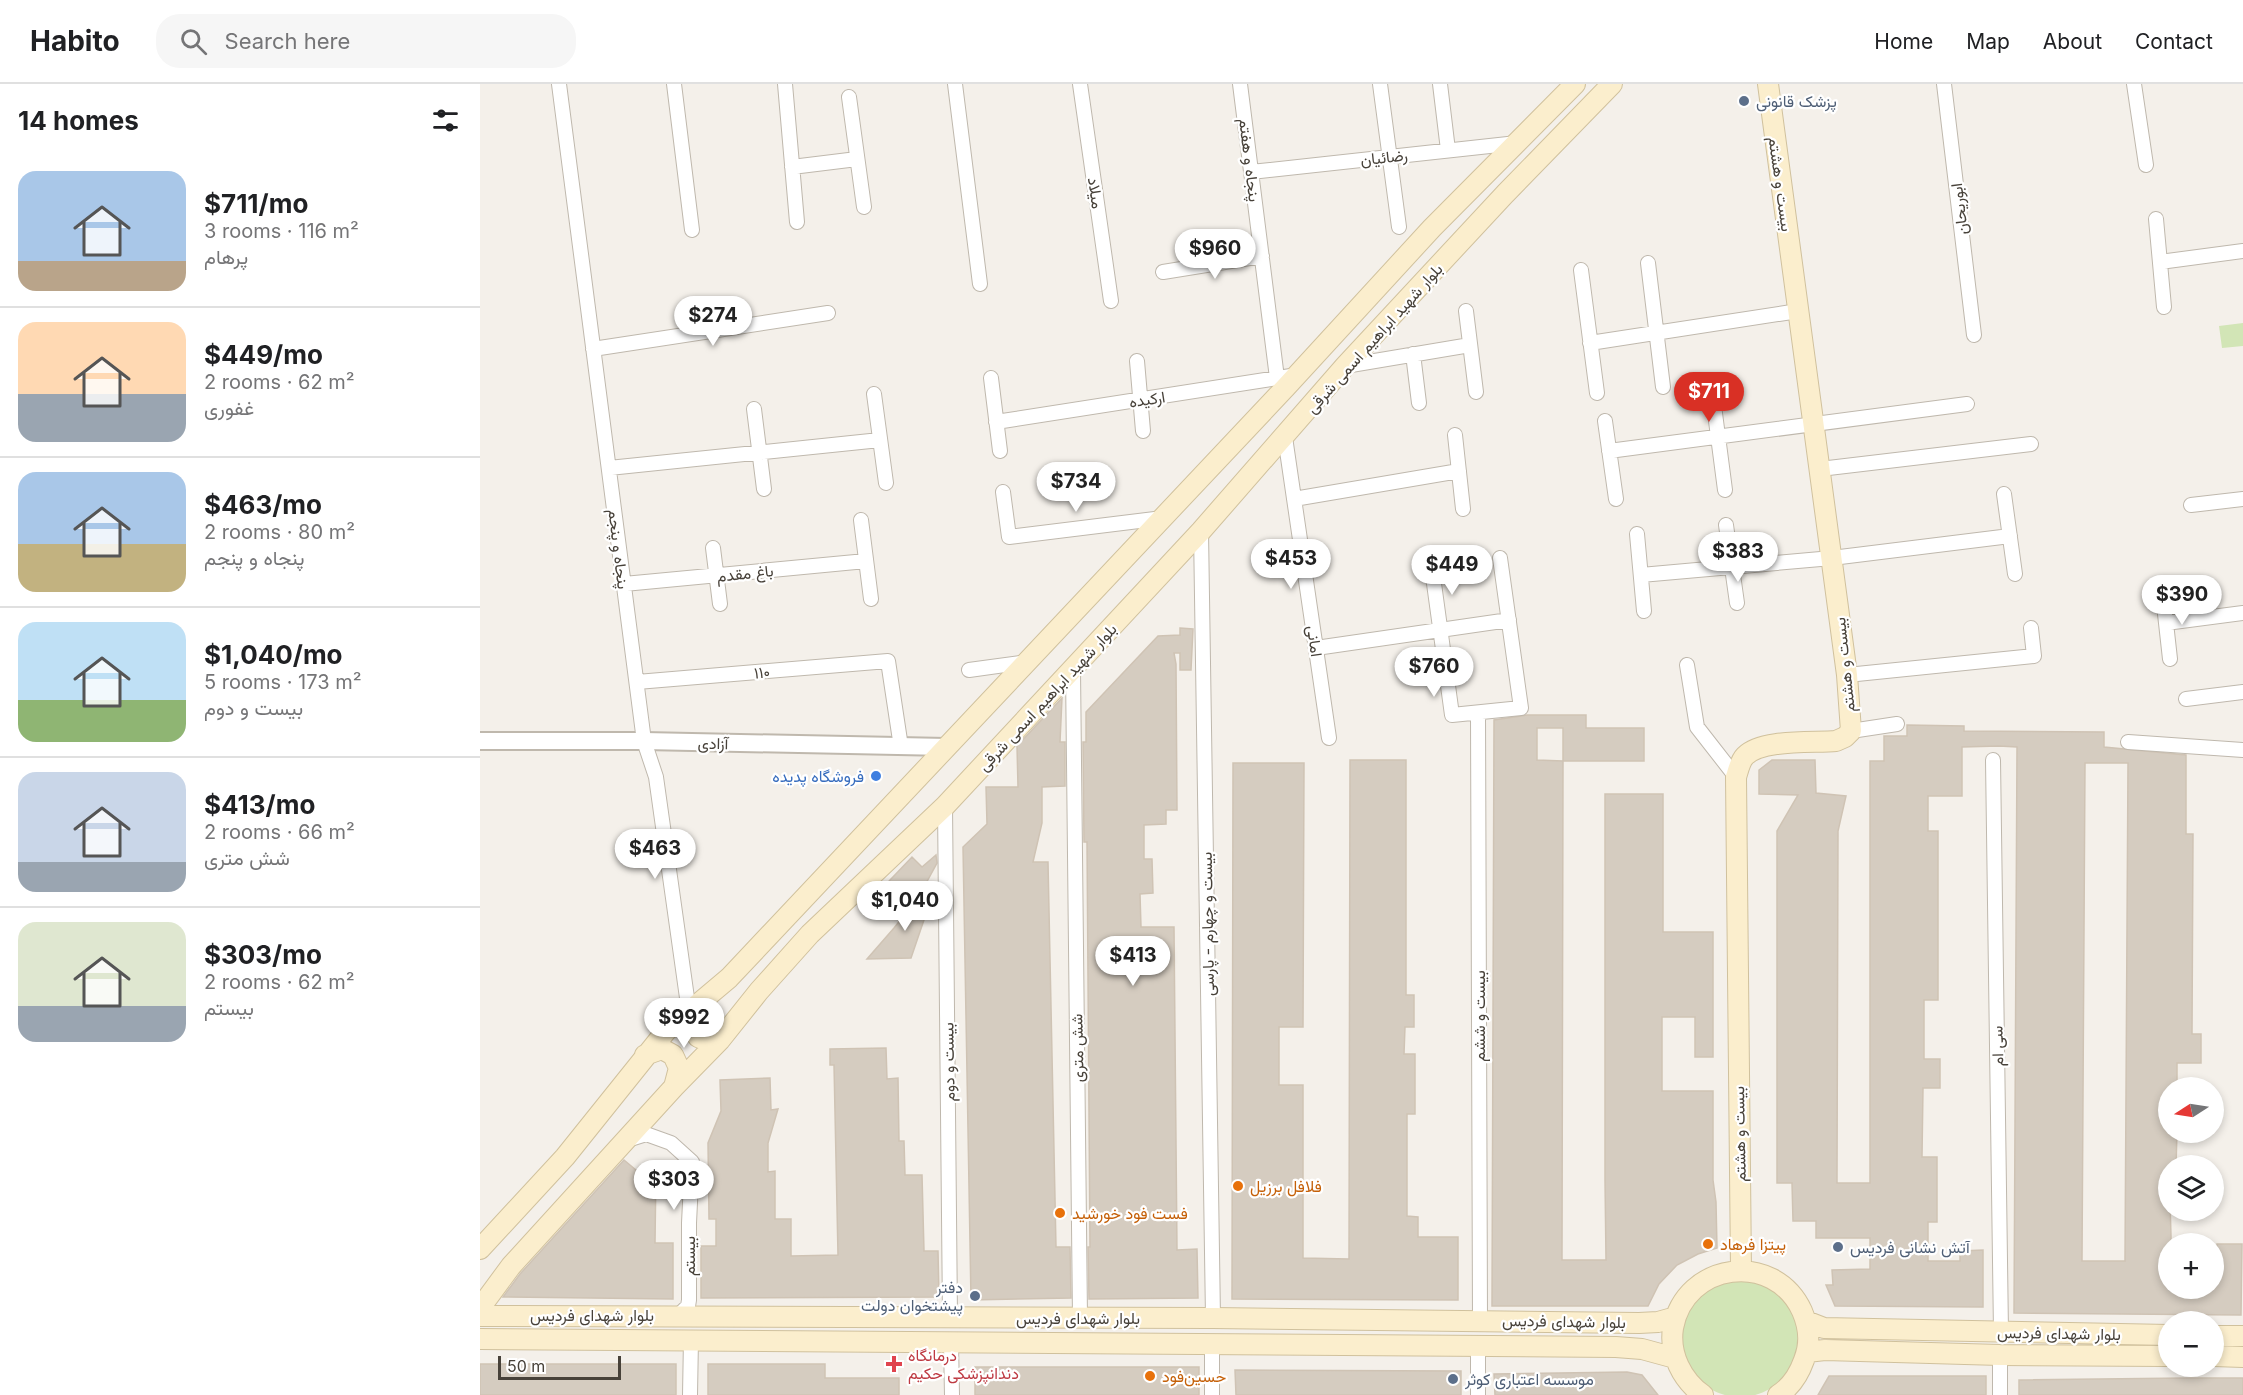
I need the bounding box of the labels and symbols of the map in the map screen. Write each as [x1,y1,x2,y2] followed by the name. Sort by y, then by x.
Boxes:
[1756,91,1837,113] place label: پزشک قانونی
[1737,94,1751,108] marker: پزشک قانونی
[1233,117,1265,203] street label: پنجاه و هفتم
[1763,135,1798,233] street label: بیست و هشتم
[1359,145,1409,170] street label: رضائیان
[1084,176,1108,210] street label: میلاد
[1946,182,1973,236] street label: ابوریحان
[1179,229,1251,280] pin: $960
[1301,259,1447,418] street label: بلوار شهید ابراهیم اسمی شرقی
[677,296,749,347] pin: $274
[1673,372,1745,423] pin: $711
[1127,386,1167,413] street label: ارکیده
[1040,462,1112,513] pin: $734
[602,508,634,590] street label: پنجاه و پنجم
[1702,532,1774,583] pin: $383
[1255,539,1327,590] pin: $453
[1416,545,1488,596] pin: $449
[716,560,775,588] street label: باغ مقدم
[2146,575,2218,626] pin: $390
[1829,616,1860,714] street label: بیست و هشتم
[973,619,1121,776] street label: بلوار شهید ابراهیم اسمی شرقی
[1302,624,1327,658] street label: امانی
[1398,647,1470,698] pin: $760
[753,661,771,683] street label: ۱۱۰
[697,733,730,754] street label: آزادی
[772,766,864,788] place label: فروشگاه پدیده
[869,769,883,783] marker: فروشگاه پدیده
[619,829,691,880] pin: $463
[1196,852,1220,996] street label: بیست و چهارم - پارسی
[856,881,954,932] pin: $1,040
[1097,936,1169,987] pin: $413
[1469,970,1490,1062] street label: بیست و ششم
[648,998,720,1049] pin: $992
[1066,1013,1089,1082] street label: شش متری
[937,1022,960,1102] street label: بیست و دوم
[1987,1025,2008,1067] street label: سی ام
[2158,1077,2224,1143] north arrow
[1728,1086,1751,1182] street label: بیست و هشتم
[638,1160,710,1211] pin: $303
[1250,1176,1322,1197] place label: فلافل برزیل
[1231,1179,1245,1193] marker: فلافل برزیل
[1072,1203,1188,1224] place label: فست فود خورشید
[1053,1206,1067,1220] marker: فست فود خورشید
[1720,1234,1786,1256] place label: پیتزا فرهاد
[679,1236,700,1276] street label: بیستم
[1701,1237,1715,1251] marker: پیتزا فرهاد
[1850,1237,1971,1258] place label: آتش نشانی فردیس
[1831,1240,1845,1254] marker: آتش نشانی فردیس
[861,1277,963,1317] place label: دفتر پیشتخوان دولت
[968,1289,982,1303] marker: دفتر پیشتخوان دولت
[530,1305,654,1326] street label: بلوار شهدای فردیس
[1016,1308,1140,1329] street label: بلوار شهدای فردیس
[1502,1310,1626,1333] street label: بلوار شهدای فردیس
[1997,1322,2121,1345] street label: بلوار شهدای فردیس
[908,1345,1019,1385] place label: درمانگاه دندانپزشکی حکیم
[498,1353,621,1380] scale bar
[885,1355,903,1373] marker: درمانگاه دندانپزشکی حکیم
[1162,1366,1226,1387] place label: حسین‌فود
[1143,1369,1157,1383] marker: حسین‌فود
[1464,1369,1594,1390] place label: موسسه اعتباری کوثر
[1446,1372,1460,1386] marker: موسسه اعتباری کوثر

